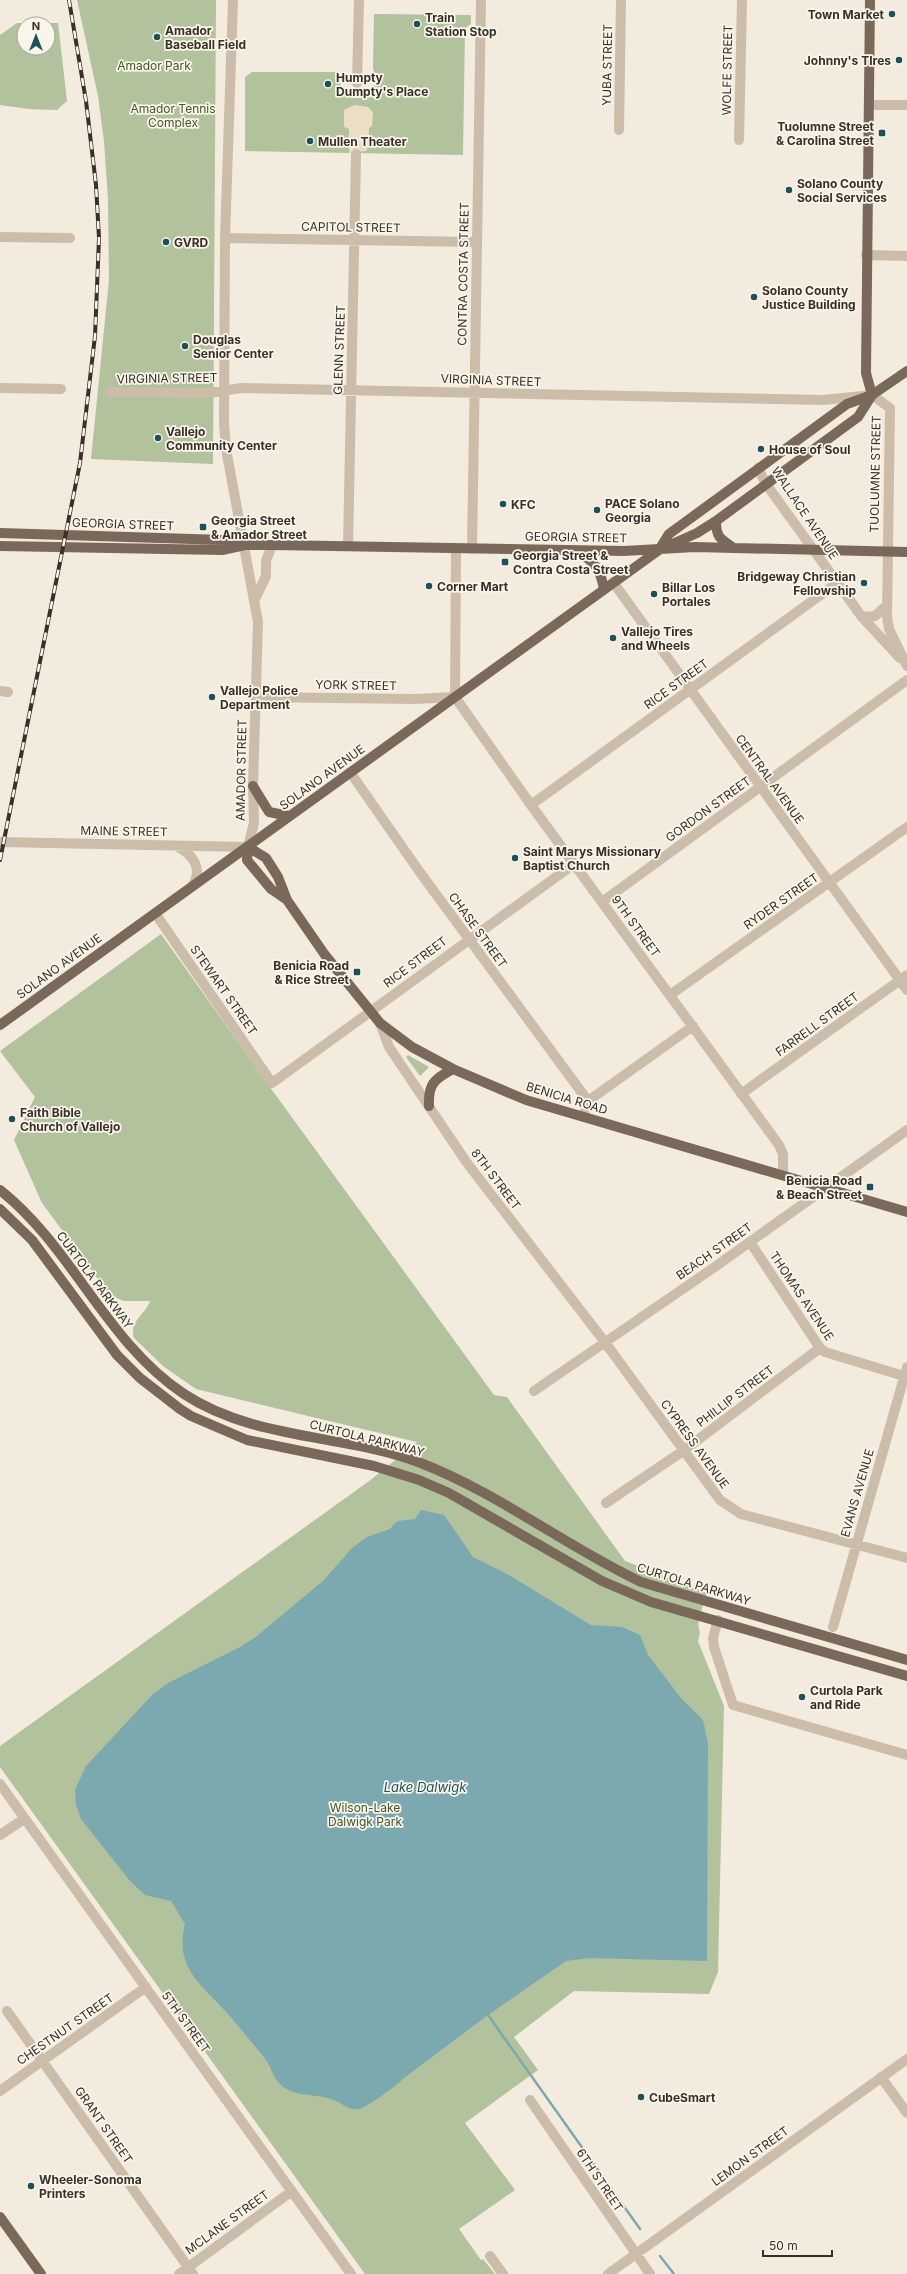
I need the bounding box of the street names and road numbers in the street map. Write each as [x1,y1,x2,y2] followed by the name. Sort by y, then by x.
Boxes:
[599,24,615,106] street label: YUBA STREET
[719,24,735,116] street label: WOLFE STREET
[454,202,472,346] street label: CONTRA COSTA STREET
[301,219,401,235] street label: CAPITOL STREET
[330,305,348,395] street label: GLENN STREET
[117,370,218,386] street label: VIRGINIA STREET
[440,371,542,389] street label: VIRGINIA STREET
[866,415,884,533] street label: TUOLUMNE STREET
[768,464,842,562] street label: WALLACE AVENUE
[72,515,175,533] street label: GEORGIA STREET
[525,529,627,545] street label: GEORGIA STREET
[641,656,711,712] street label: RICE STREET
[315,677,397,693] street label: YORK STREET
[233,719,249,821] street label: AMADOR STREET
[732,731,808,827] street label: CENTRAL AVENUE
[276,741,368,813] street label: SOLANO AVENUE
[663,773,754,845] street label: GORDON STREET
[80,823,168,839] street label: MAINE STREET
[741,870,822,932] street label: RYDER STREET
[446,889,511,971] street label: CHASE STREET
[609,892,664,960] street label: 9TH STREET
[13,930,105,1002] street label: SOLANO AVENUE
[380,933,450,991] street label: RICE STREET
[187,942,261,1038] street label: STEWART STREET
[772,989,862,1059] street label: FARRELL STREET
[524,1078,610,1118] street label: BENICIA ROAD
[468,1145,524,1213] street label: 8TH STREET
[673,1219,755,1283] street label: BEACH STREET
[54,1228,136,1332] street label: CURTOLA PARKWAY
[767,1249,837,1343] street label: THOMAS AVENUE
[693,1362,777,1430] street label: PHILLIP STREET
[658,1397,732,1491] street label: CYPRESS AVENUE
[308,1416,426,1460] street label: CURTOLA PARKWAY
[837,1447,877,1539] street label: EVANS AVENUE
[635,1560,753,1608] street label: CURTOLA PARKWAY
[159,1988,214,2056] street label: 5TH STREET
[14,1990,117,2068] street label: CHESTNUT STREET
[72,2084,136,2167] street label: GRANT STREET
[708,2123,792,2189] street label: LEMON STREET
[573,2146,627,2215] street label: 6TH STREET
[182,2187,272,2257] street label: MCLANE STREET

